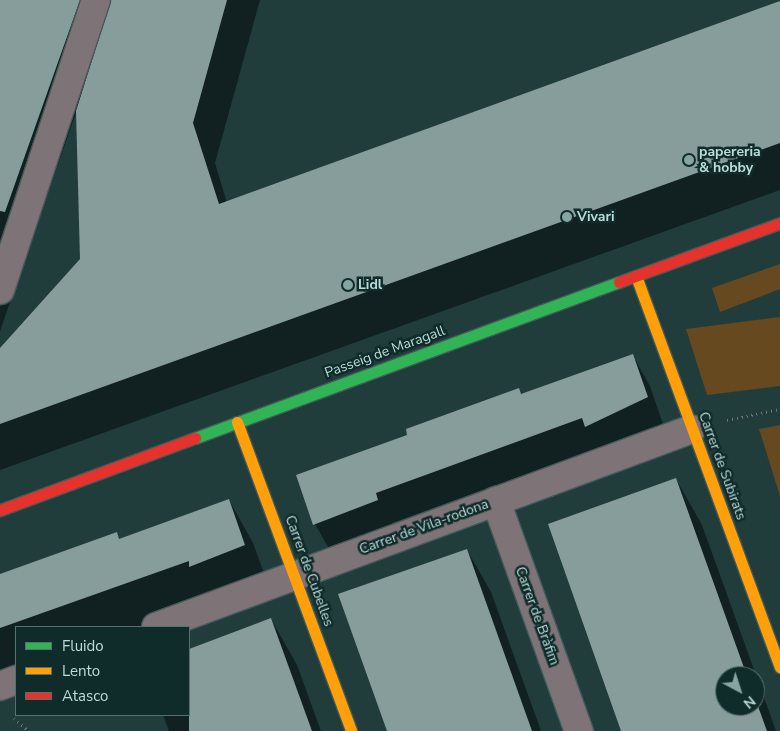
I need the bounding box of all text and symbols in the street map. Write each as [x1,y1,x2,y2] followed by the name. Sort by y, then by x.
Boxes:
[699,144,761,176] place label: papereria & hobby
[683,154,695,166] marker: papereria & hobby
[577,209,615,225] place label: Vivari
[561,211,573,223] marker: Vivari
[358,277,382,293] place label: Lidl
[342,279,354,291] marker: Lidl
[323,322,447,382] street label: Passeig de Maragall
[695,410,749,522] street label: Carrer de Subirats
[357,496,491,558] street label: Carrer de Vila-rodona
[281,513,337,629] street label: Carrer de Cubelles
[511,565,563,667] street label: Carrer de Bràfim
[15,626,190,716] legend
[62,636,104,656] text: Fluido
[62,661,100,681] text: Lento
[715,666,765,716] north arrow
[62,686,108,706] text: Atasco
[739,691,759,713] text: N

